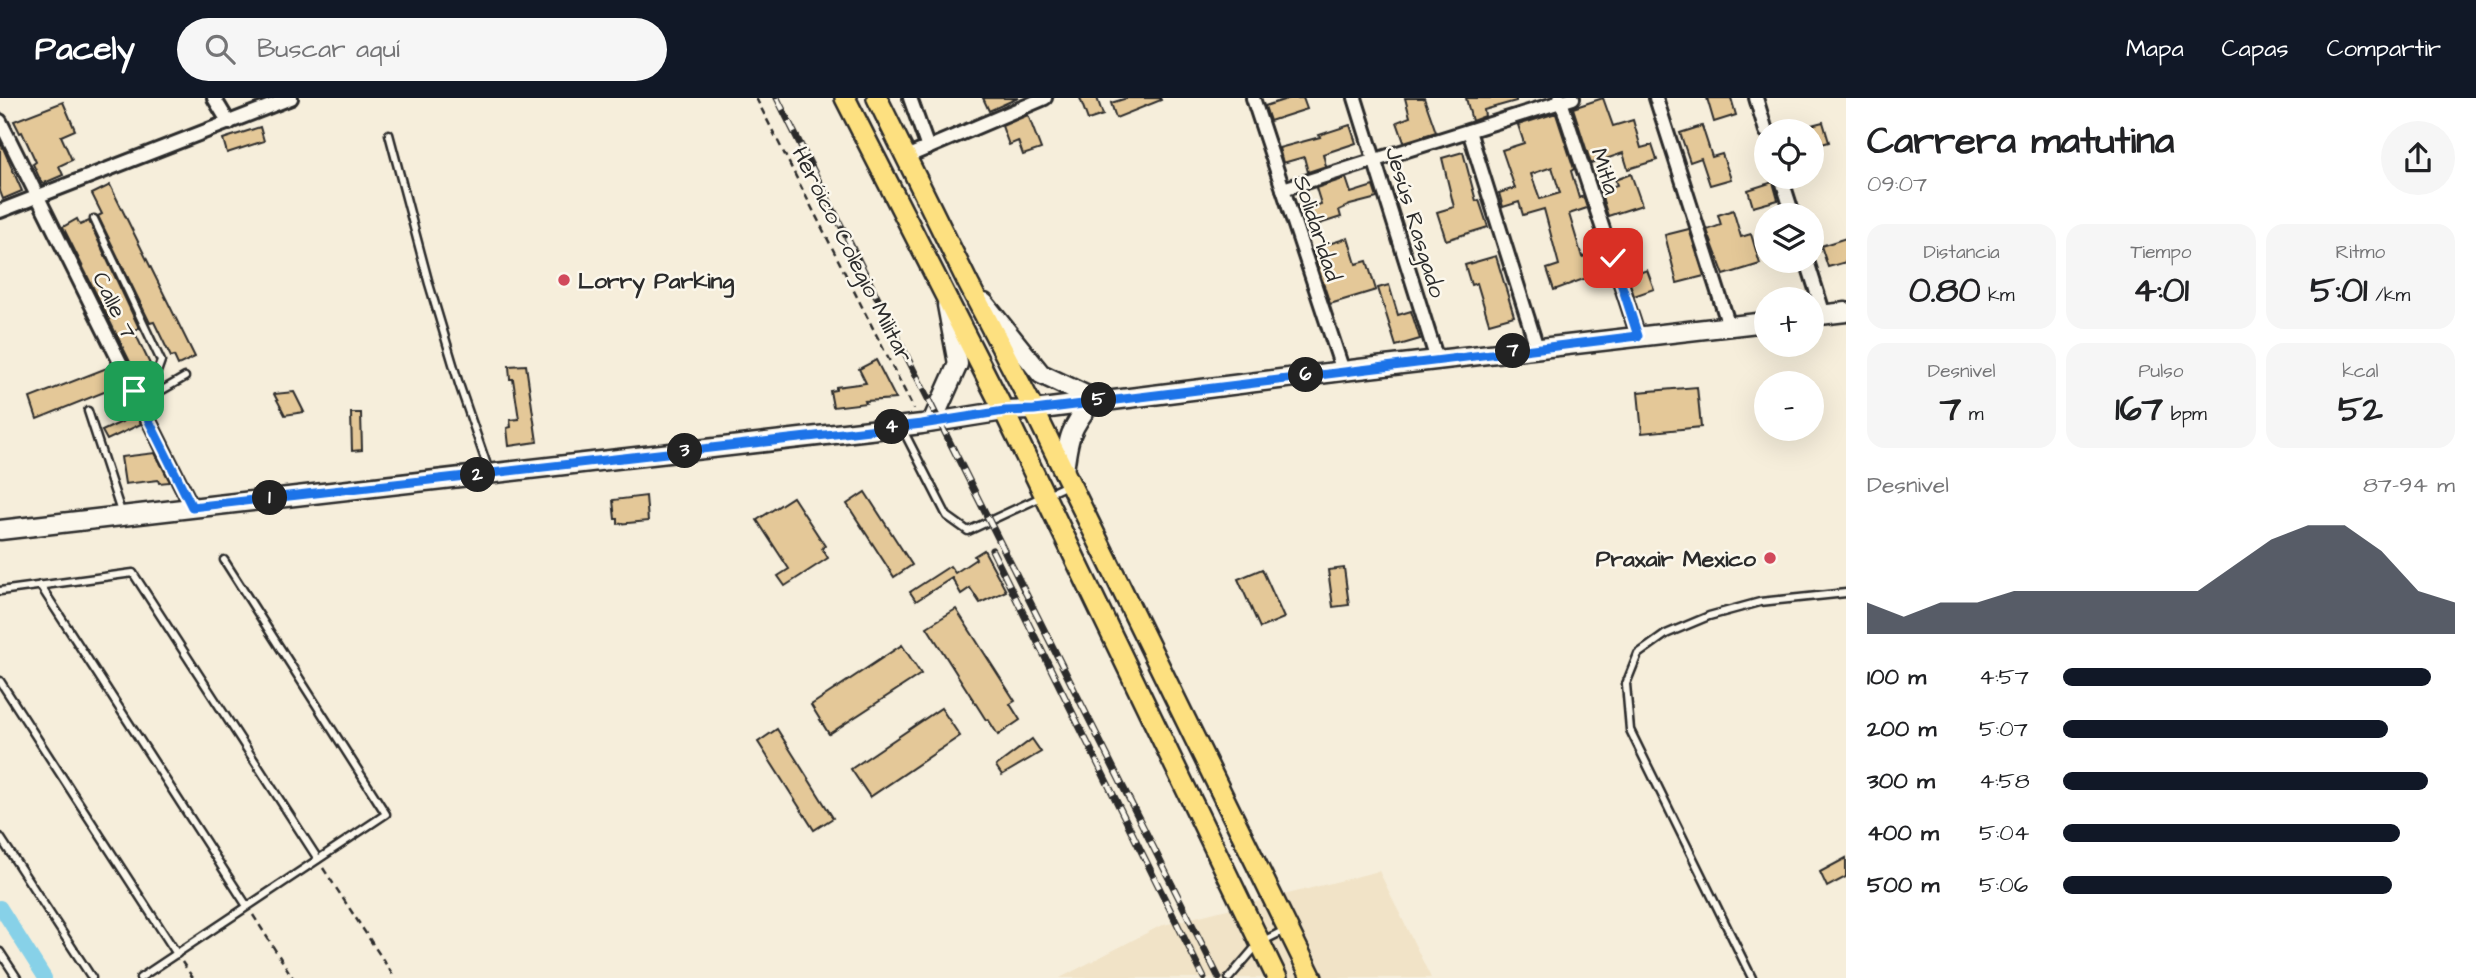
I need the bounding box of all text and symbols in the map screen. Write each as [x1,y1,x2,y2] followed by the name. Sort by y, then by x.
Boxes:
[177,18,667,81] search box
[35,26,135,72] text: Pacely
[201,30,239,68] icon: search
[257,31,400,67] text: Buscar aquí
[2126,32,2184,66] text: Mapa
[2222,32,2288,66] text: Capas
[2326,32,2441,66] text: Compartir
[1867,116,2174,168] text: Carrera matutina
[1754,119,1824,441] map controls
[1754,119,1824,189] button: locate
[2381,121,2455,195] button: share
[783,141,921,369] street label: Heróico Colegio Militar
[1376,143,1453,302] street label: Jesús Rasgado
[1583,144,1628,199] street label: Mitla
[1867,168,1927,200] text: 09:07
[1285,171,1349,286] street label: Solidaridad
[1754,203,1824,273] button: layers
[1583,228,1643,288] pin
[1594,239,1632,277] icon: check
[1924,239,2000,266] text: Distancia
[2130,239,2192,266] text: Tiempo
[2336,239,2385,266] text: Ritmo
[578,265,734,299] place label: Lorry Parking
[1909,266,1981,315] text: 0.80
[2133,266,2189,315] text: 4:01
[2310,266,2368,315] text: 5:01
[84,267,144,344] street label: Calle 7
[556,272,572,288] marker: Lorry Parking
[1981,282,2015,309] text: km
[2368,282,2410,309] text: /km
[1754,287,1824,357] button: +
[1496,334,1530,368] pin: 7
[1507,337,1518,364] text: 7
[1288,358,1324,392] pin: 6
[1928,358,1995,385] text: Desnivel
[2139,358,2183,385] text: Pulso
[2342,358,2379,385] text: kcal
[104,361,164,421] pin
[1300,361,1311,388] text: 6
[1754,371,1824,441] button: −
[115,372,153,410] icon: arrive
[1082,382,1116,418] pin: 5
[1940,385,1961,434] text: 7
[2115,385,2163,434] text: 167
[2338,385,2383,434] text: 52
[1092,386,1105,413] text: 5
[1961,401,1984,428] text: m
[2163,401,2207,428] text: bpm
[874,410,910,444] pin: 4
[885,413,898,440] text: 4
[668,434,702,468] pin: 3
[680,437,689,464] text: 3
[461,458,496,492] pin: 2
[472,461,483,488] text: 2
[1867,469,1949,501] text: Desnivel
[2363,469,2455,501] text: 87–94 m
[252,480,288,516] pin: 1
[268,484,271,511] text: 1
[1596,543,1756,575] place label: Praxair Mexico
[1762,550,1778,566] marker: Praxair Mexico
[1867,661,1926,693] text: 100 m
[1979,661,2029,693] text: 4:57
[1867,713,1936,745] text: 200 m
[1979,713,2028,745] text: 5:07
[1867,765,1935,797] text: 300 m
[1979,765,2030,797] text: 4:58
[1867,817,1939,849] text: 400 m
[1979,817,2029,849] text: 5:04
[1867,869,1939,901] text: 500 m
[1979,869,2028,901] text: 5:06

